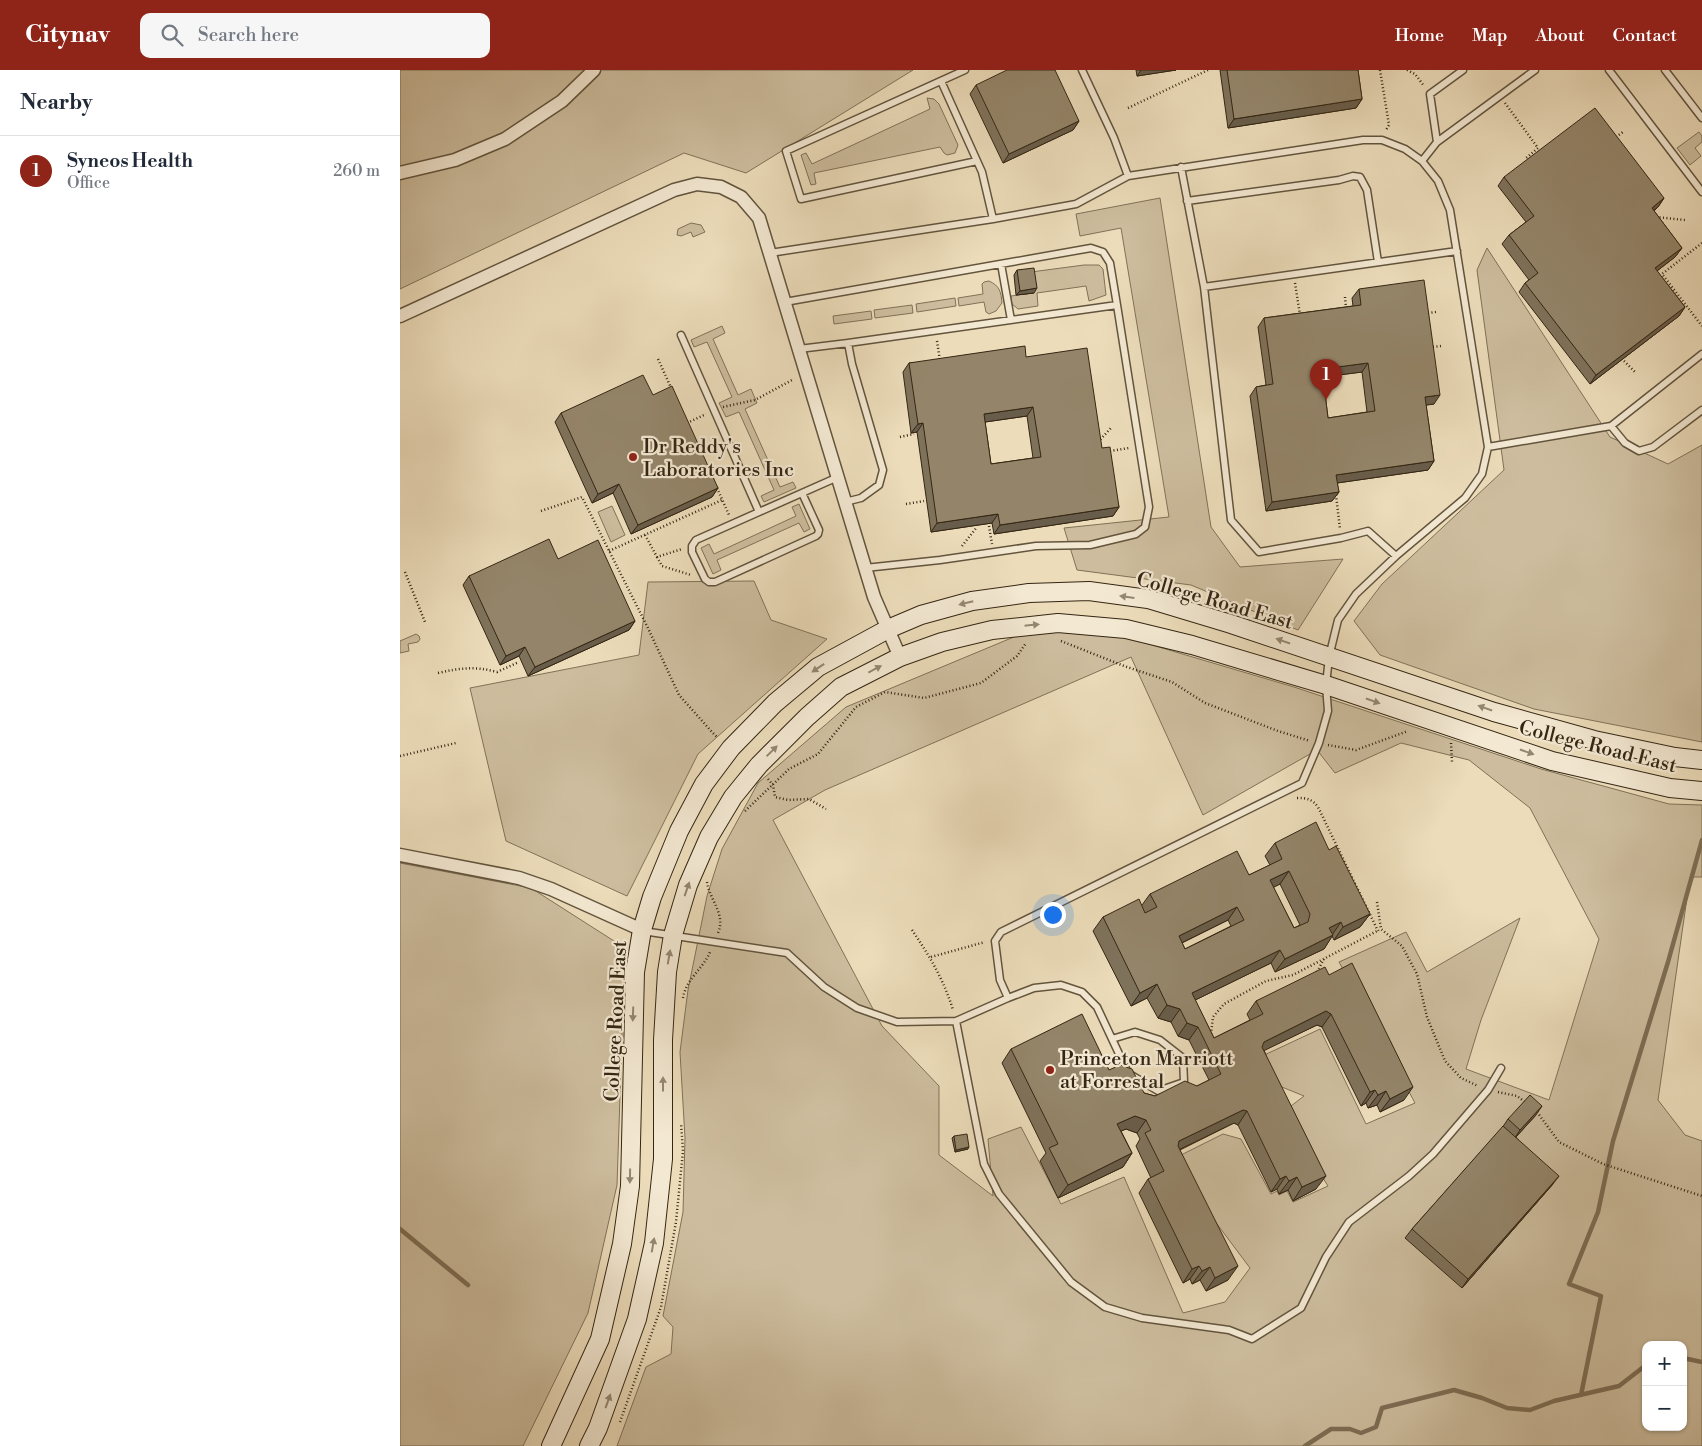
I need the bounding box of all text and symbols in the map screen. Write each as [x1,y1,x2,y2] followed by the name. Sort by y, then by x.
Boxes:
[140,13,490,58] search box
[25,20,110,50] text: Citynav
[158,21,186,49] icon: search
[198,23,299,47] text: Search here
[1395,24,1444,47] text: Home
[1472,24,1508,47] text: Map
[1536,24,1585,47] text: About
[1613,24,1677,47] text: Contact
[20,90,93,116] text: Nearby
[67,149,193,173] text: Syneos Health
[32,161,40,181] text: 1
[333,161,380,181] text: 260 m
[67,173,110,193] text: Office
[1310,359,1342,400] pin: 1
[643,435,794,483] place label: Dr Reddy's Laboratories Inc
[627,451,639,463] marker: Dr Reddy's Laboratories Inc
[1133,567,1296,636] street label: College Road East
[1119,592,1135,600] one-way arrow
[958,599,973,607] one-way arrow
[1024,621,1040,629] one-way arrow
[1275,637,1290,645] one-way arrow
[811,663,825,673] one-way arrow
[869,665,882,674] one-way arrow
[1365,697,1380,705] one-way arrow
[1477,704,1492,712] one-way arrow
[1516,716,1679,779] street label: College Road East
[766,746,778,758] one-way arrow
[1519,749,1534,757] one-way arrow
[684,881,692,896] one-way arrow
[1040,902,1066,928] your location
[600,940,633,1102] street label: College Road East
[666,948,674,964] one-way arrow
[629,1006,637,1022] one-way arrow
[1060,1047,1233,1095] place label: Princeton Marriott at Forrestal
[1044,1064,1056,1076] marker: Princeton Marriott at Forrestal
[659,1075,667,1091] one-way arrow
[626,1168,634,1184] one-way arrow
[650,1237,658,1253] one-way arrow
[1642,1341,1687,1431] map controls
[1642,1341,1687,1386] button: +
[1642,1386,1687,1431] button: −
[604,1393,612,1408] one-way arrow

